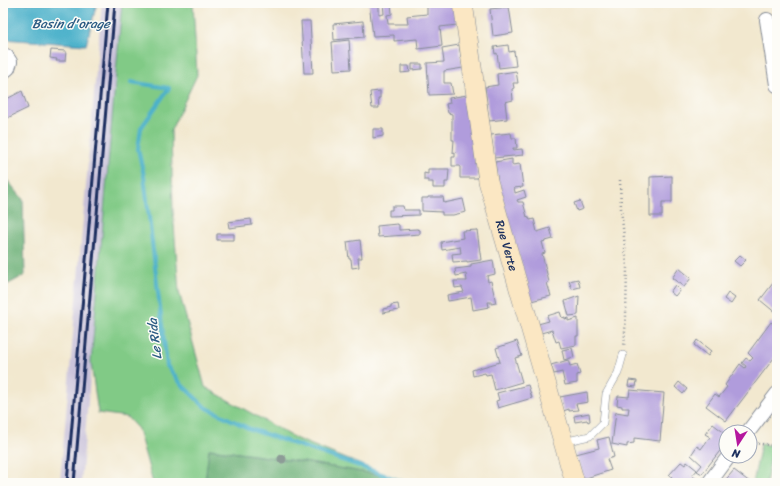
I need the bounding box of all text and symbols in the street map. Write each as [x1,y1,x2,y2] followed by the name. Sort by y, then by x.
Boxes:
[32,12,111,35] water label: Basin d'orage
[489,217,524,274] street label: Rue Verte
[140,316,168,361] water label: Le Rida
[718,424,758,464] north arrow
[730,443,743,464] text: N

